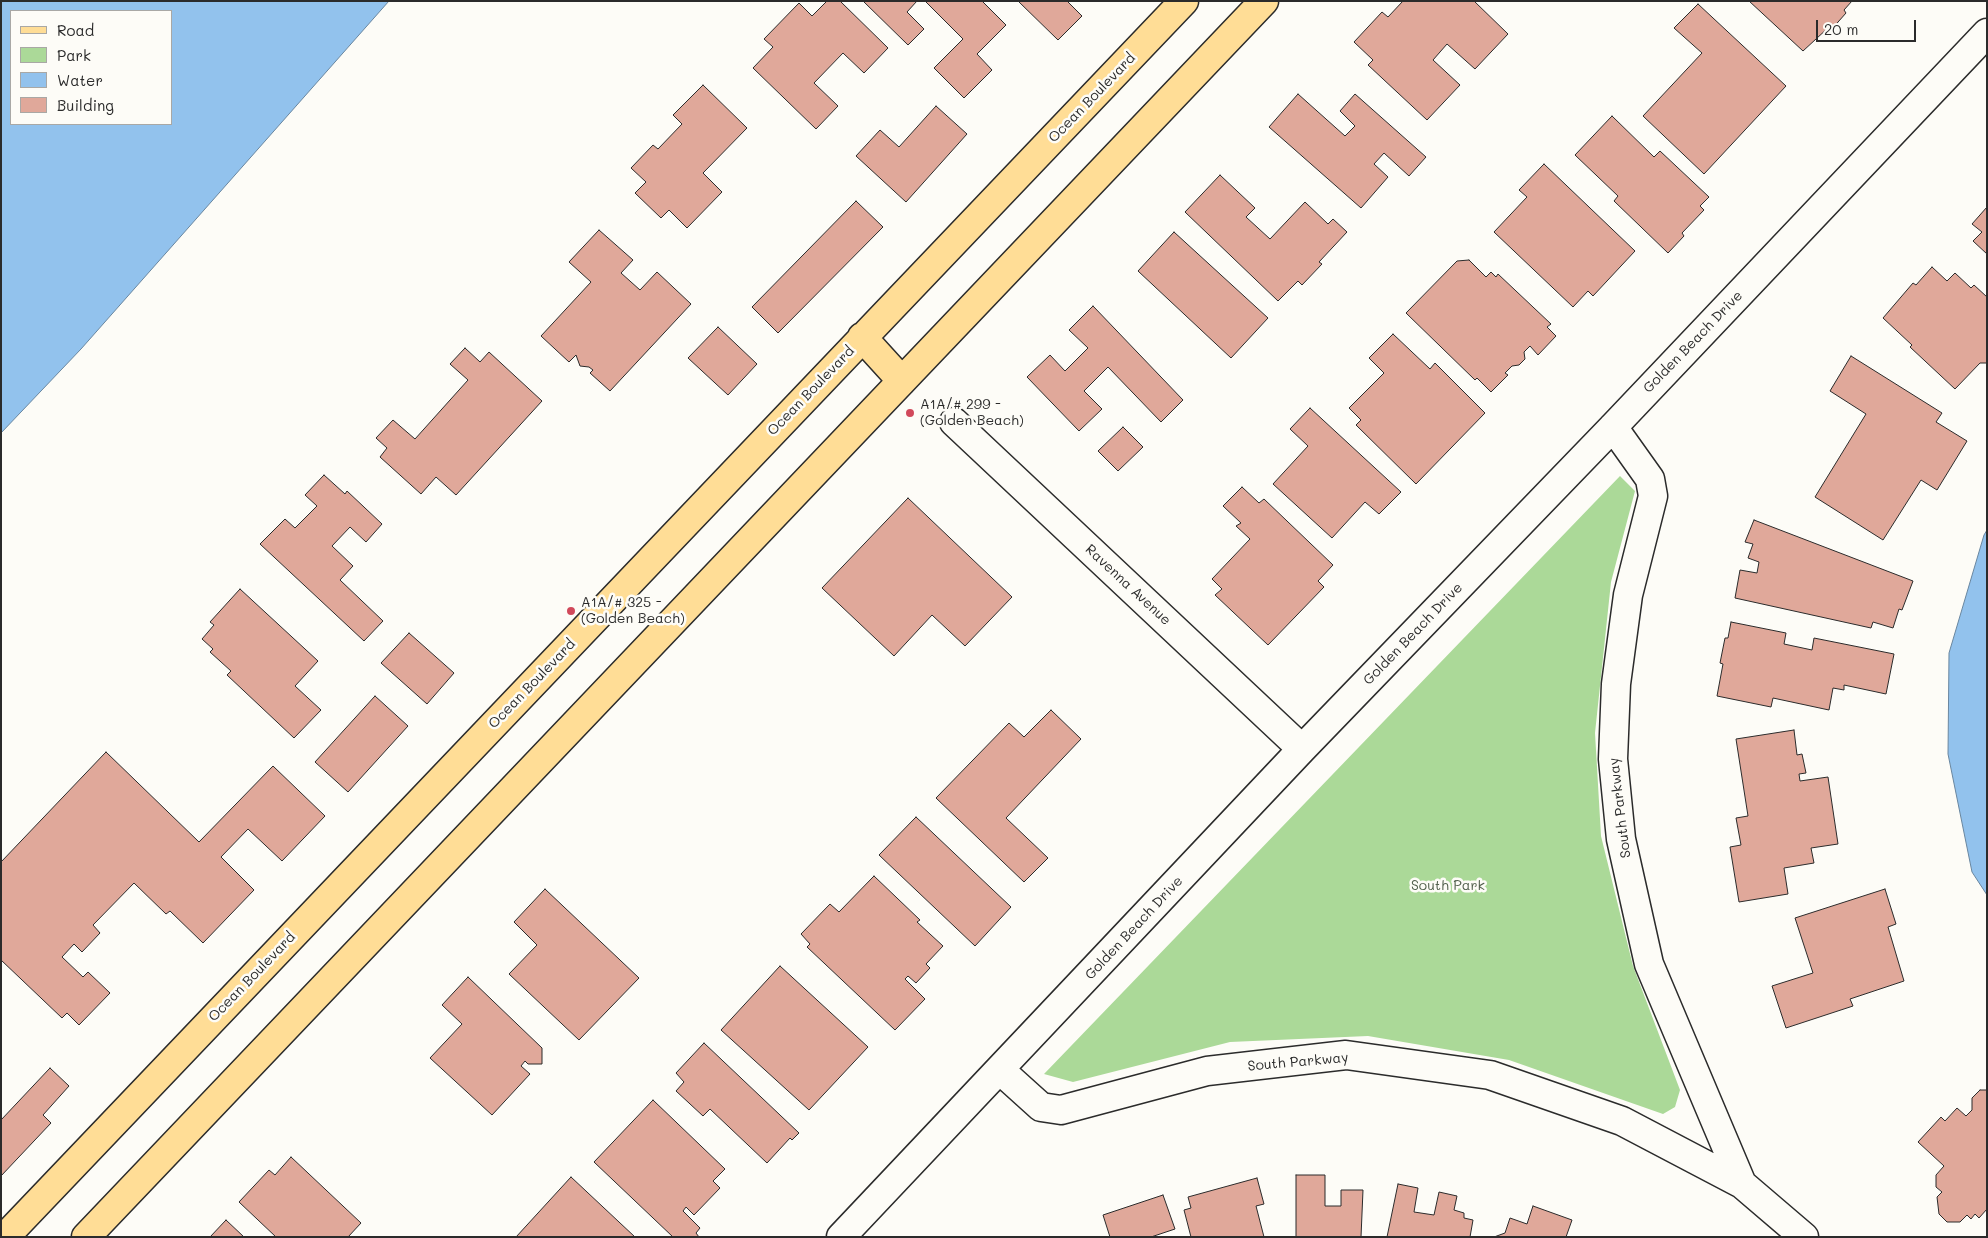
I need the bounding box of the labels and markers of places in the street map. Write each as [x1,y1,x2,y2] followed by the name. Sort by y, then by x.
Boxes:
[920,397,1024,430] place label: A1A/# 299 - (Golden Beach)
[904,407,916,419] marker: A1A/# 299 - (Golden Beach)
[581,595,685,628] place label: A1A/# 325 - (Golden Beach)
[565,605,577,617] marker: A1A/# 325 - (Golden Beach)

